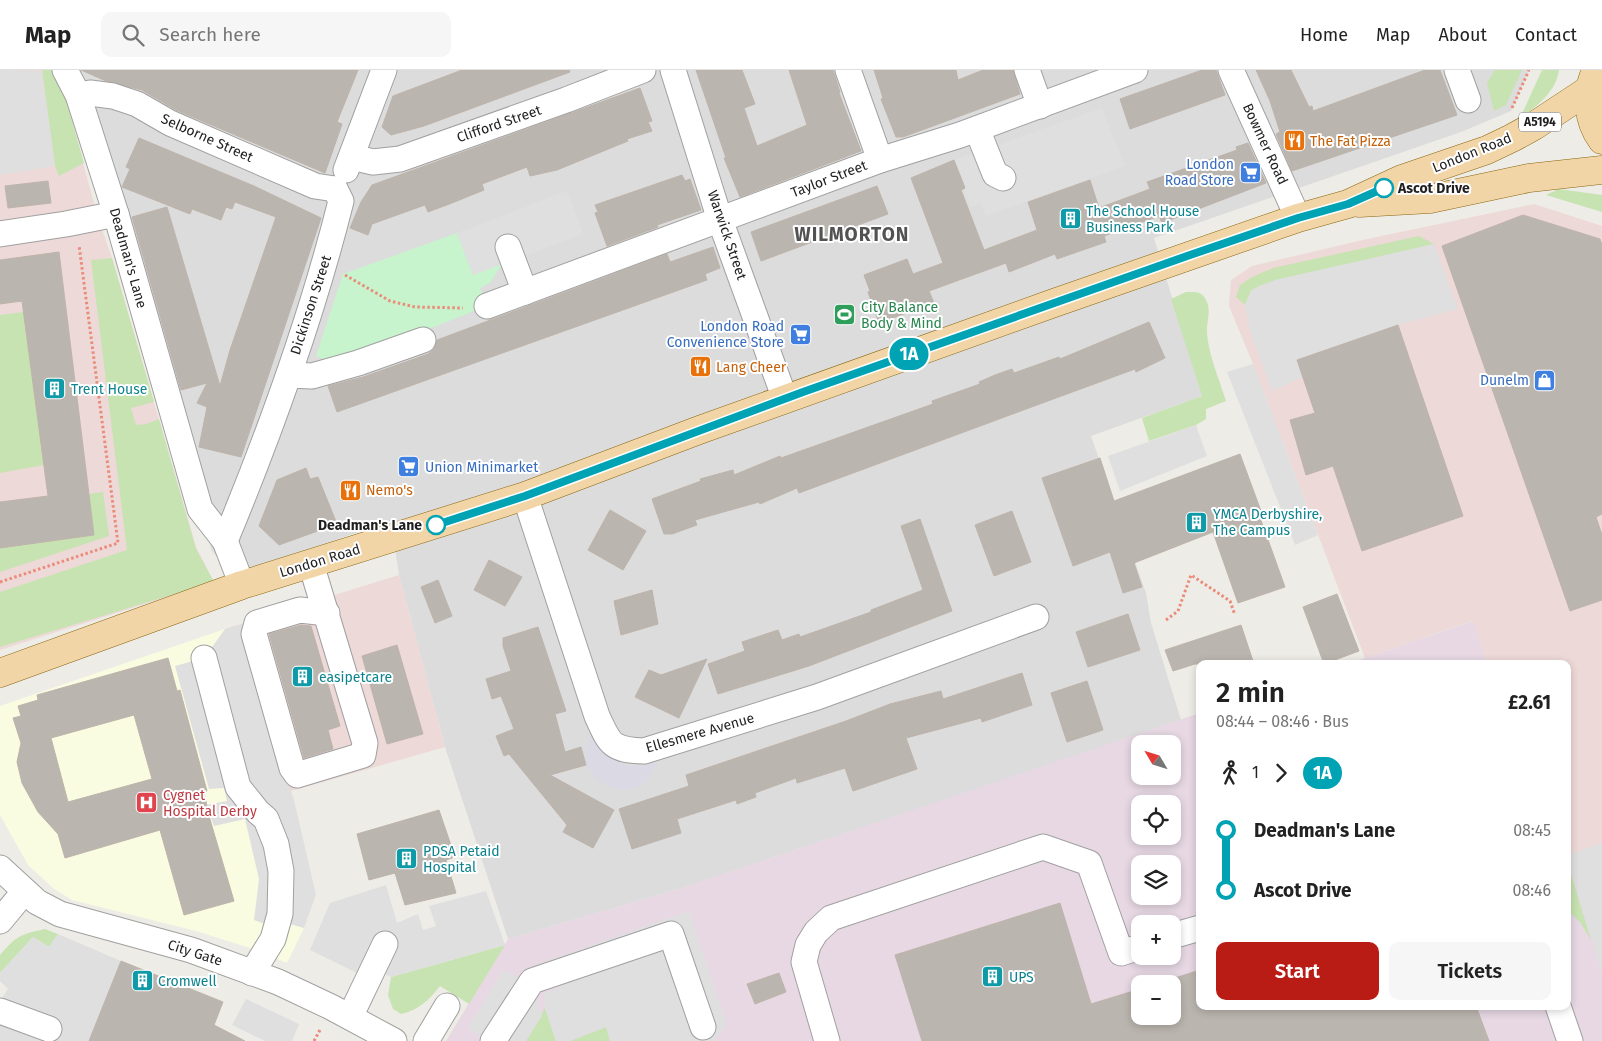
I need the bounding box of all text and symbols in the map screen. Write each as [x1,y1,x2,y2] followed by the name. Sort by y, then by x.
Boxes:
[101,12,451,57] search box
[25,21,71,49] text: Map
[119,21,147,49] icon: search
[159,23,261,46] text: Search here
[1300,24,1348,46] text: Home
[1376,24,1410,46] text: Map
[1438,24,1487,46] text: About
[1515,24,1577,46] text: Contact
[455,101,544,146] street label: Clifford Street
[1239,101,1291,187] street label: Bowmer Road
[158,110,256,166] street label: Selborne Street
[1519,112,1561,132] road number: A5194
[1282,129,1306,153] restaurant icon: The Fat Pizza
[1430,129,1514,177] street label: London Road
[1310,133,1391,150] place label: The Fat Pizza
[789,156,870,201] street label: Taylor Street
[1165,156,1234,189] place label: London Road Store
[1238,160,1262,184] supermarket icon: London Road Store
[1374,178,1394,198] marker: Ascot Drive
[1397,180,1470,197] place label: Ascot Drive
[704,188,751,283] street label: Warwick Street
[1086,203,1199,236] place label: The School House Business Park
[106,206,150,310] street label: Deadman's Lane
[1058,207,1082,231] building icon: The School House Business Park
[795,223,909,246] district label: WILMORTON
[287,252,335,357] street label: Dickinson Street
[861,299,942,332] place label: City Balance Body & Mind
[833,303,857,327] sports icon: City Balance Body & Mind
[667,318,784,351] place label: London Road Convenience Store
[788,322,812,346] supermarket icon: London Road Convenience Store
[886,338,932,370] line badge: 1A
[900,343,918,365] text: 1A
[688,355,712,379] restaurant icon: Lang Cheer
[716,359,787,376] place label: Lang Cheer
[1533,368,1557,392] shop icon: Dunelm
[1480,372,1529,389] place label: Dunelm
[43,377,67,401] building icon: Trent House
[71,381,147,398] place label: Trent House
[397,455,421,479] supermarket icon: Union Minimarket
[425,459,539,476] place label: Union Minimarket
[338,478,362,502] restaurant icon: Nemo's
[366,482,413,499] place label: Nemo's
[1213,506,1322,539] place label: YMCA Derbyshire, The Campus
[1185,510,1209,534] building icon: YMCA Derbyshire, The Campus
[426,515,446,535] marker: Deadman's Lane
[318,517,422,534] place label: Deadman's Lane
[277,541,363,581] street label: London Road
[291,665,315,689] building icon: easipetcare
[319,669,392,686] place label: easipetcare
[1216,676,1285,709] text: 2 min
[1508,691,1551,714] text: £2.61
[644,709,756,757] street label: Ellesmere Avenue
[1216,712,1349,731] text: 08:44 – 08:46 · Bus
[1131,735,1181,785] north arrow
[1131,735,1181,1025] map controls
[1216,759,1244,787] icon: walk
[1267,759,1295,787] icon: forward
[1313,762,1332,784] text: 1A
[1252,763,1259,782] text: 1
[163,787,257,820] place label: Cygnet Hospital Derby
[135,791,159,815] hospital icon: Cygnet Hospital Derby
[1131,795,1181,845] button: locate
[1254,819,1395,842] text: Deadman's Lane
[1513,821,1551,840] text: 08:45
[423,843,500,876] place label: PDSA Petaid Hospital
[395,847,419,871] building icon: PDSA Petaid Hospital
[1131,855,1181,905] button: layers
[1254,879,1351,902] text: Ascot Drive
[1512,881,1551,900] text: 08:46
[1131,915,1181,965] button: +
[166,936,224,970] street label: City Gate
[1216,942,1379,1000] button: Start
[1389,942,1551,1000] button: Tickets
[981,965,1005,989] building icon: UPS
[130,969,154,993] building icon: Cromwell
[1009,969,1034,986] place label: UPS
[158,973,217,990] place label: Cromwell
[1131,975,1181,1025] button: −

